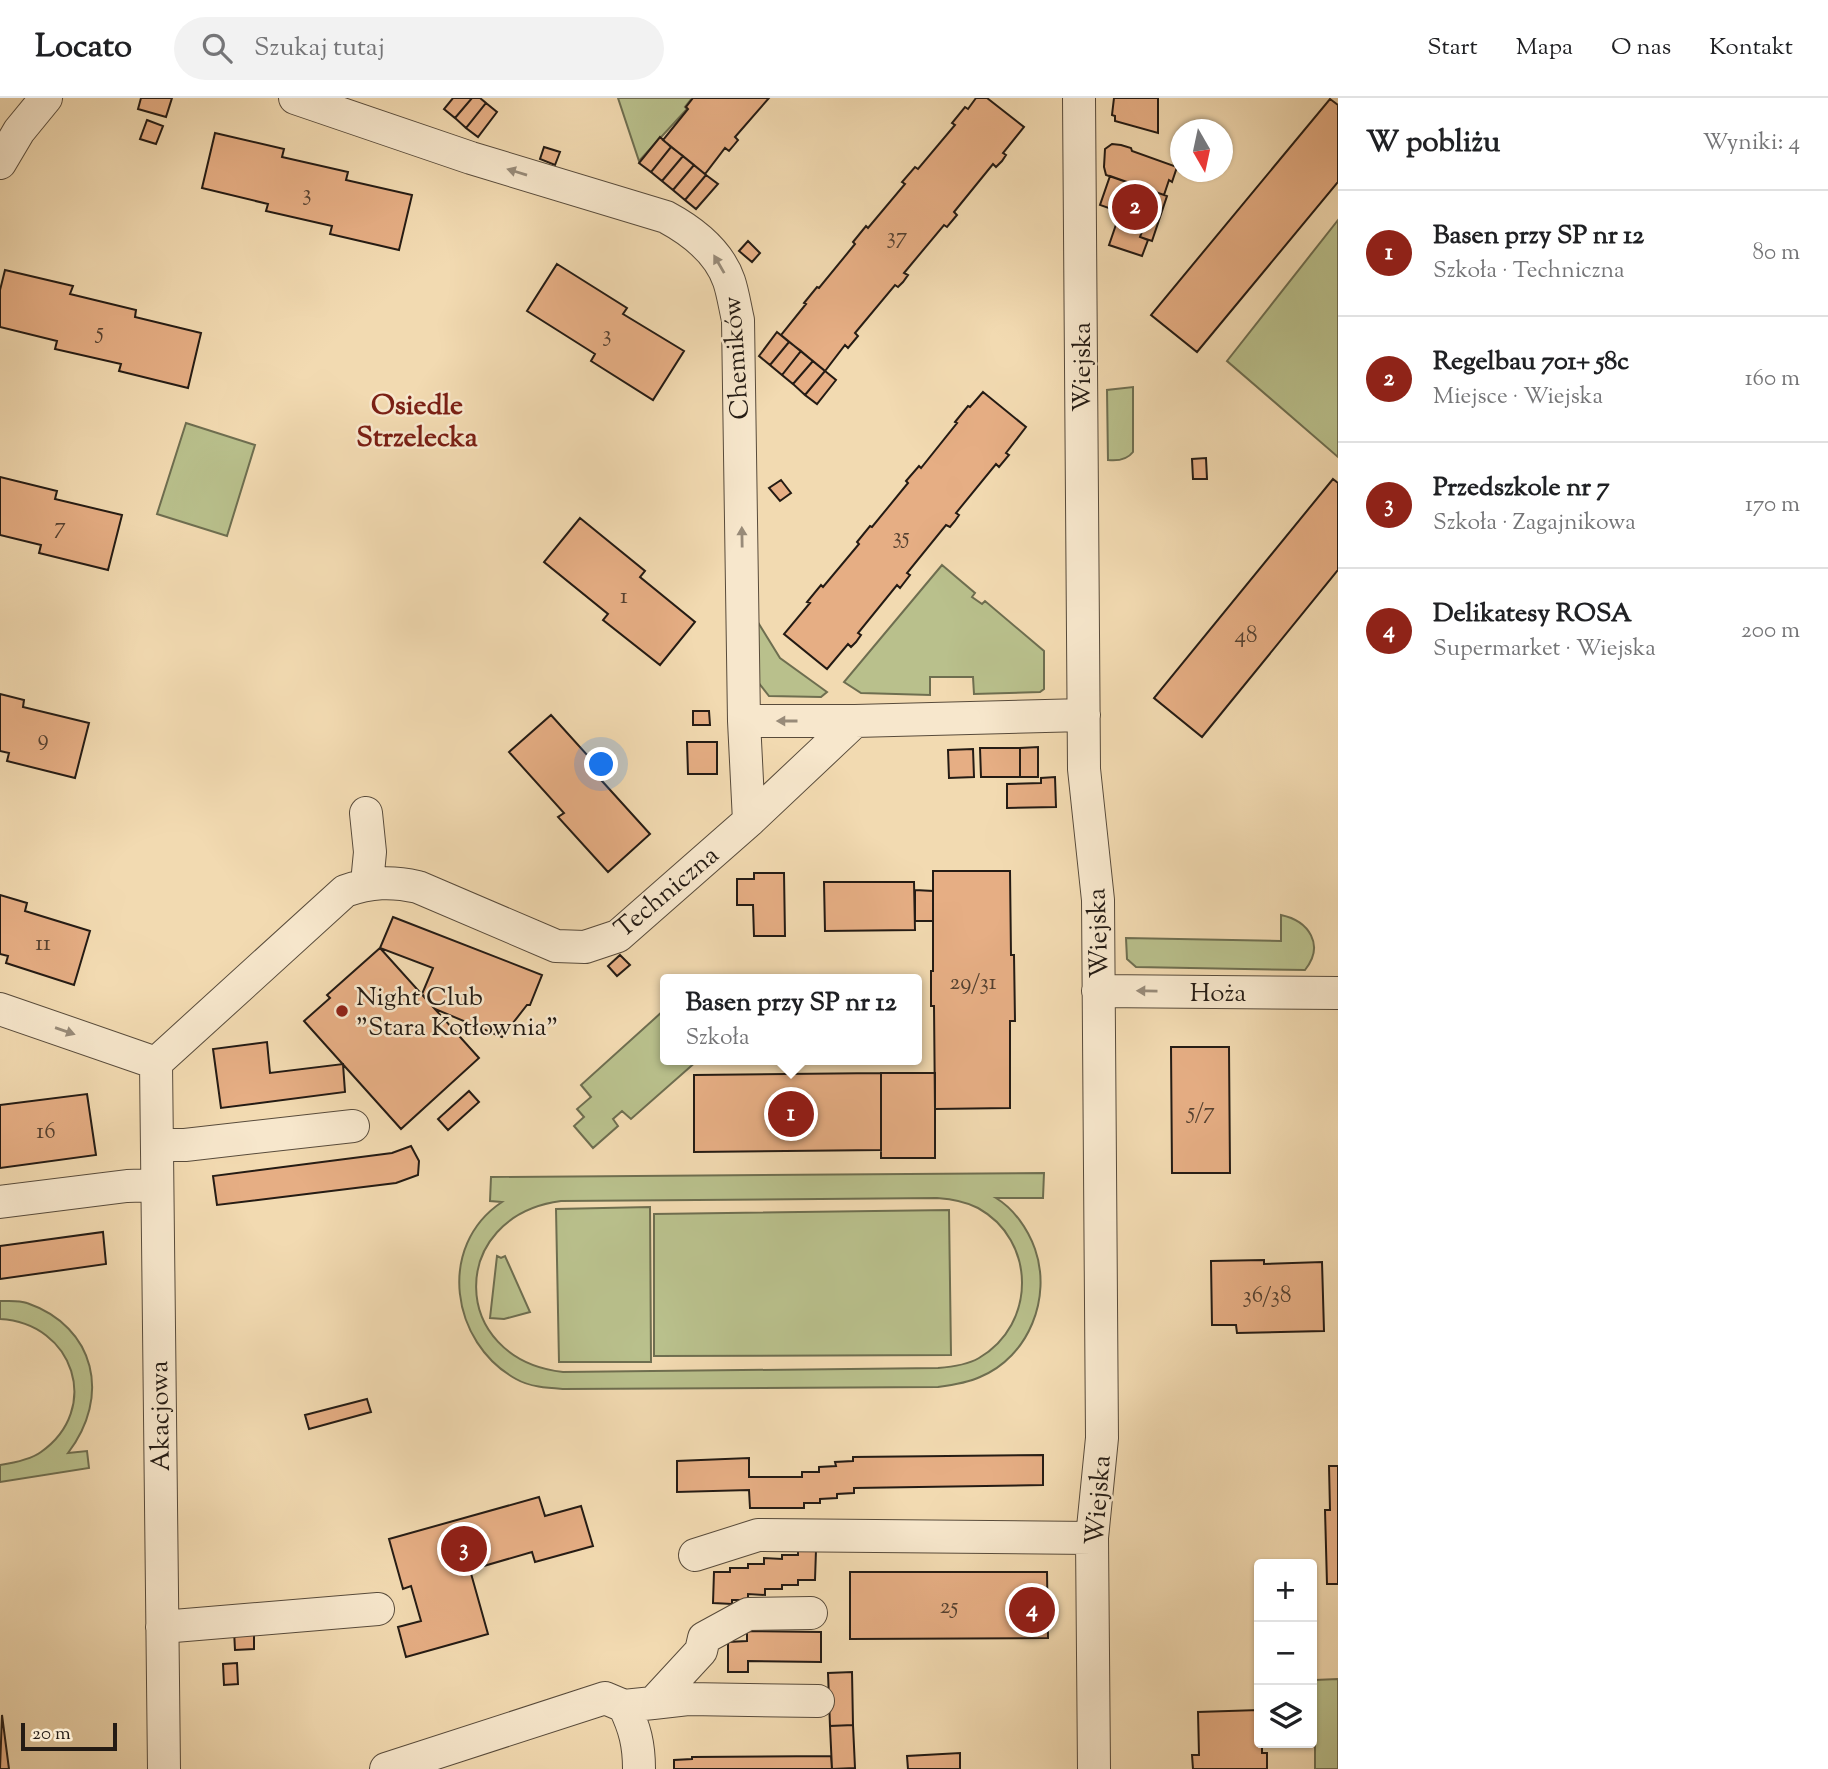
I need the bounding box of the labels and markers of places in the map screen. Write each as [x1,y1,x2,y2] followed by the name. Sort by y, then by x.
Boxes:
[1112,181,1158,233] pin: 2
[356,980,558,1047] place label: Night Club "Stara Kotłownia"
[334,1003,350,1019] marker: Night Club "Stara Kotłownia"
[768,1088,814,1140] pin: 1
[441,1523,487,1575] pin: 3
[1009,1584,1055,1636] pin: 4

